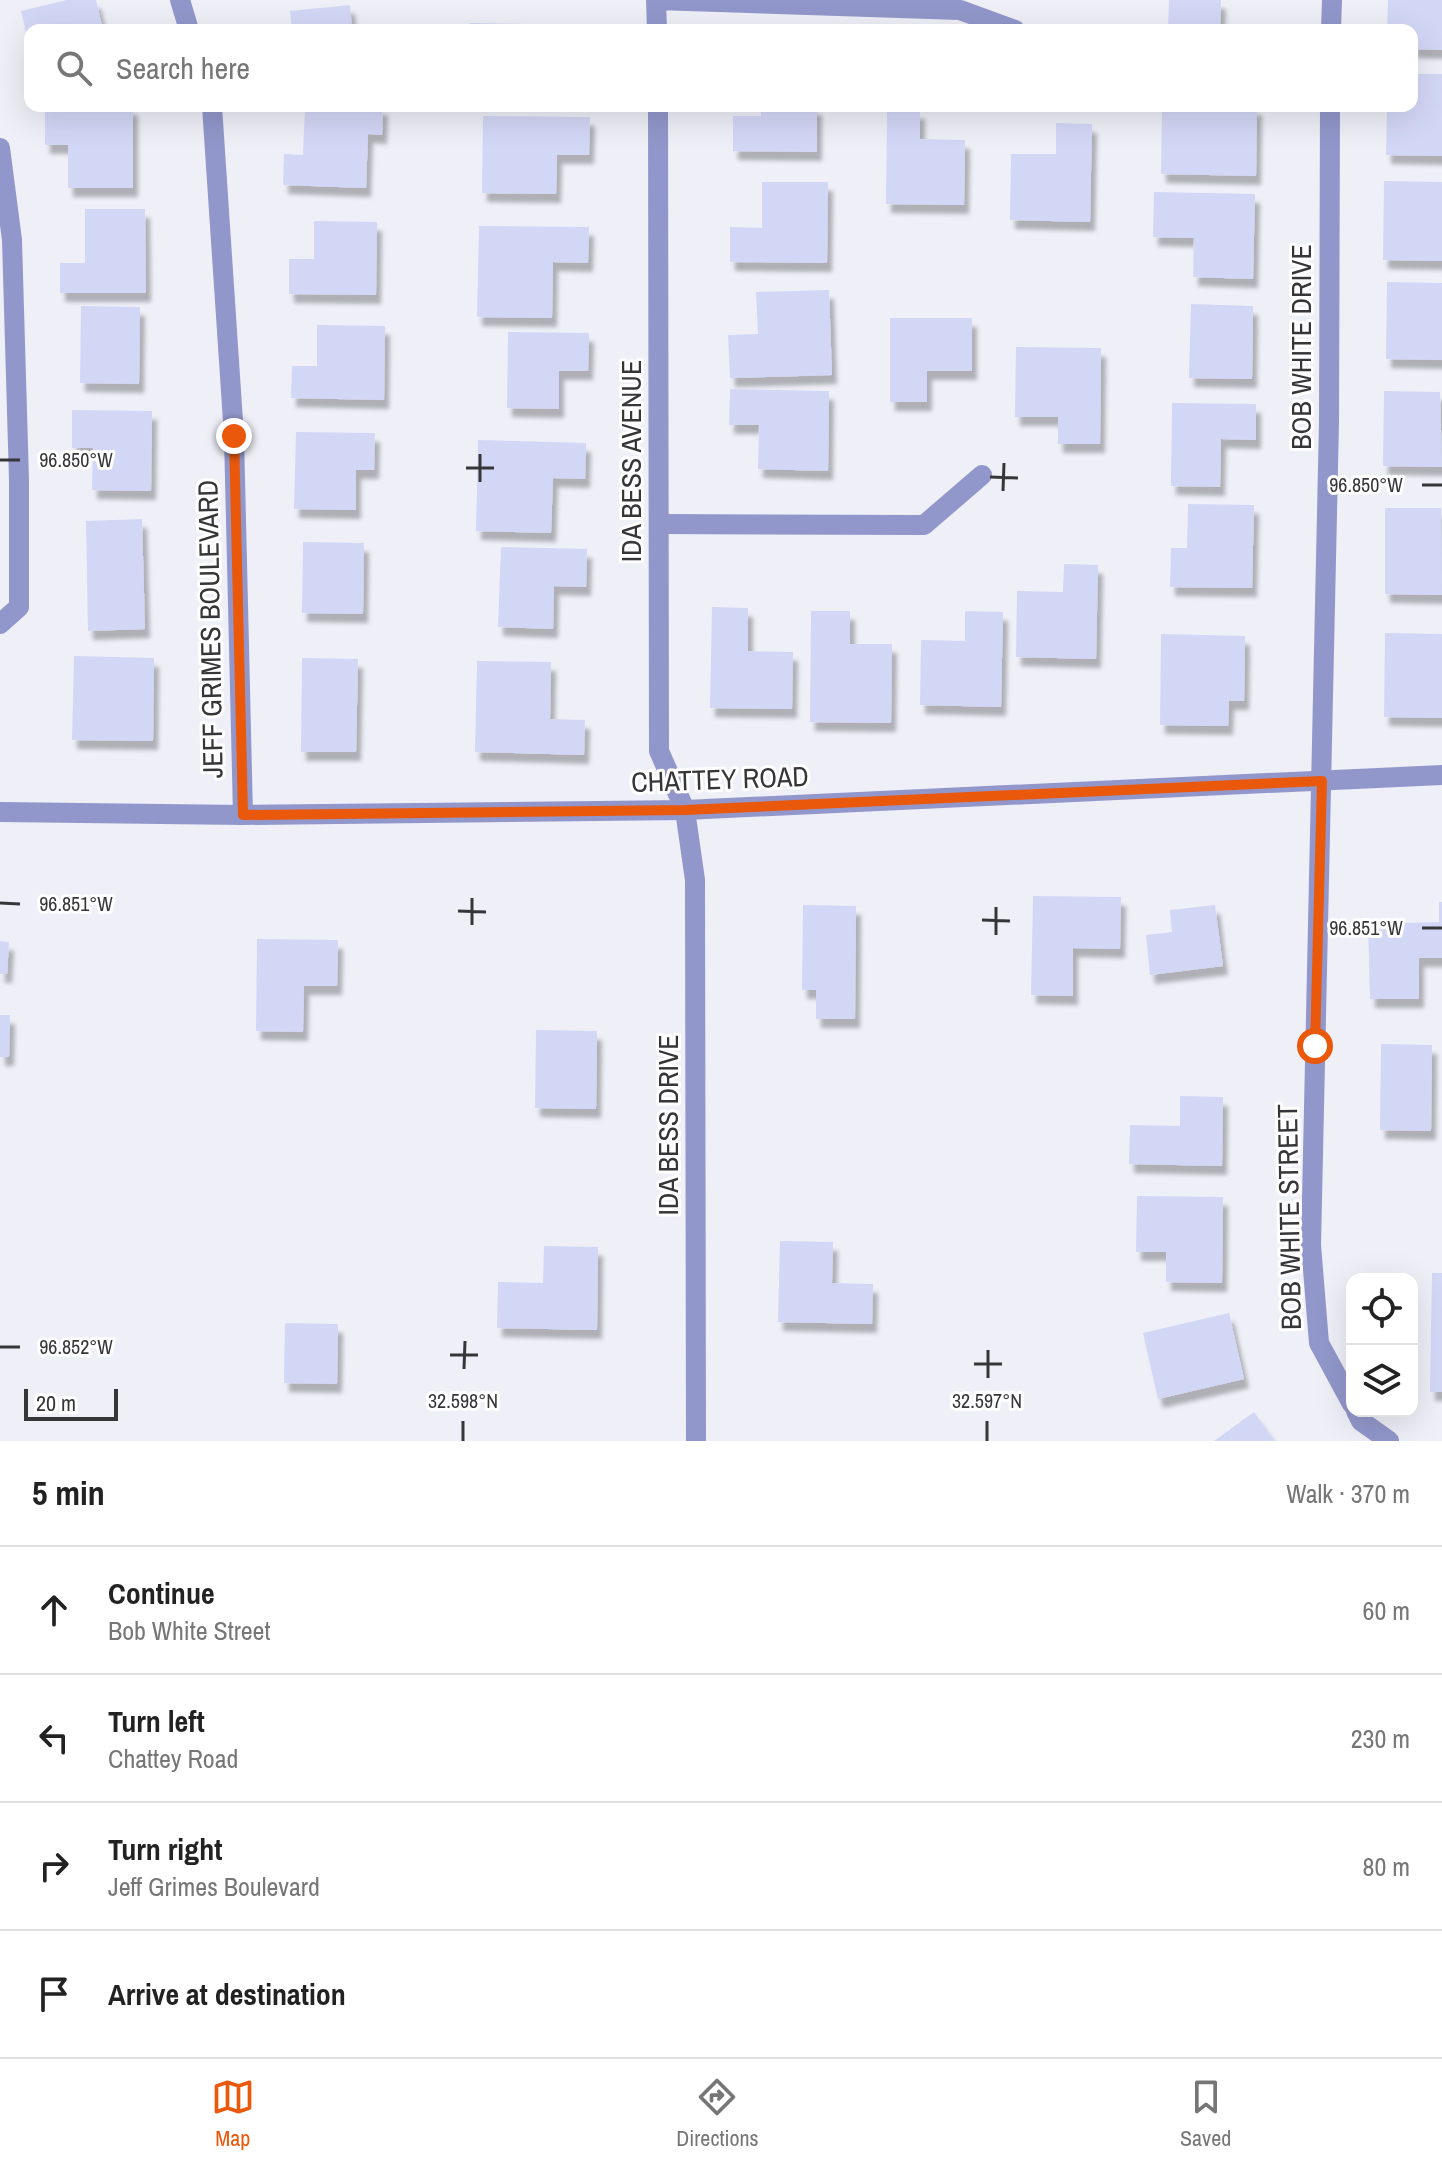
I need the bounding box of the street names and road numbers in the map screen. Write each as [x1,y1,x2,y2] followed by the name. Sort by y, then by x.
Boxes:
[1282,244,1320,450] street label: BOB WHITE DRIVE
[612,360,650,562] street label: IDA BESS AVENUE
[188,480,232,778] street label: JEFF GRIMES BOULEVARD
[630,757,810,801] street label: CHATTEY ROAD
[649,1034,687,1216] street label: IDA BESS DRIVE
[1268,1104,1310,1330] street label: BOB WHITE STREET

